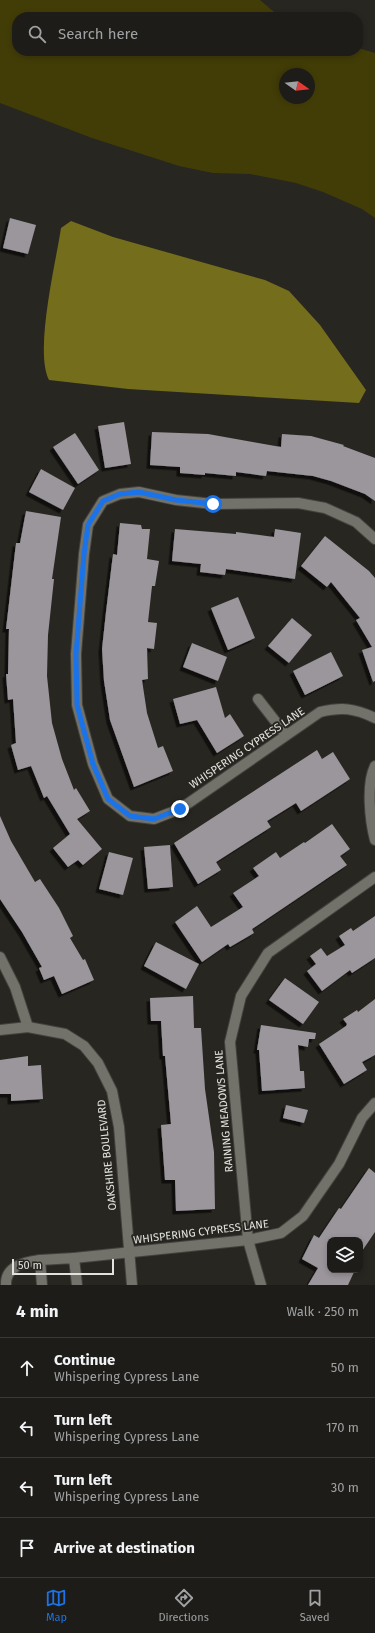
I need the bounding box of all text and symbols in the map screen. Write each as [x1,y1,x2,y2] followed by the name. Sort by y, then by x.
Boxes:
[12,12,363,56] search box
[26,23,48,45] icon: search
[58,25,138,43] text: Search here
[279,68,315,104] north arrow
[204,495,222,513] route start
[187,704,307,791] street label: WHISPERING CYPRESS LANE
[171,800,189,818] route end
[212,1049,236,1173] street label: RAINING MEADOWS LANE
[95,1099,119,1211] street label: OAKSHIRE BOULEVARD
[133,1217,269,1247] street label: WHISPERING CYPRESS LANE
[327,1237,363,1273] map controls
[327,1237,363,1273] button: layers
[12,1257,114,1276] scale bar
[18,1259,42,1272] text: 50 m
[16,1301,59,1322] text: 4 min
[286,1304,359,1319] text: Walk · 250 m
[54,1351,115,1369] text: Continue
[16,1357,38,1379] icon: ahead
[331,1360,359,1375] text: 50 m
[54,1369,199,1384] text: Whispering Cypress Lane
[54,1411,112,1429] text: Turn left
[16,1417,38,1439] icon: left
[326,1420,359,1435] text: 170 m
[54,1429,199,1444] text: Whispering Cypress Lane
[54,1471,112,1489] text: Turn left
[16,1477,38,1499] icon: left
[331,1480,359,1495] text: 30 m
[54,1489,199,1504] text: Whispering Cypress Lane
[16,1537,38,1559] icon: arrive
[54,1539,195,1557] text: Arrive at destination
[45,1587,67,1624] tab: Map
[158,1587,209,1624] tab: Directions
[300,1587,330,1624] tab: Saved

